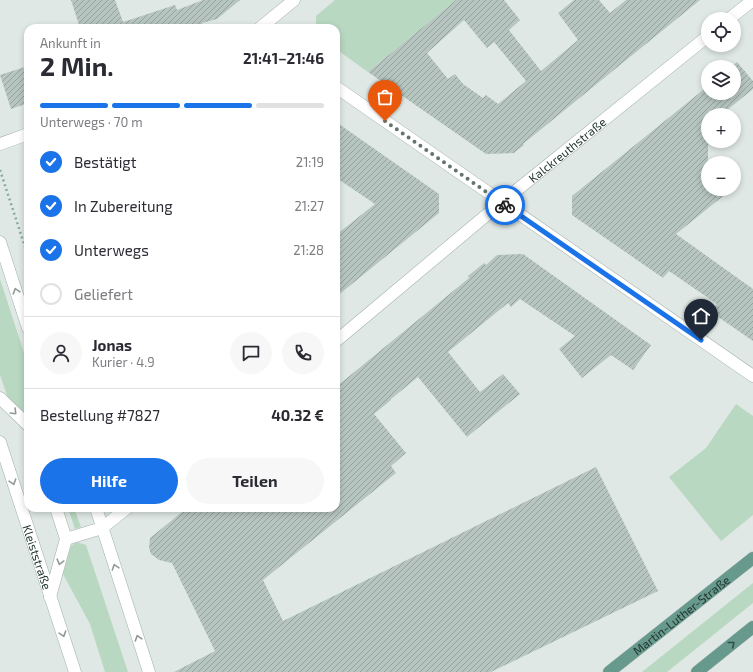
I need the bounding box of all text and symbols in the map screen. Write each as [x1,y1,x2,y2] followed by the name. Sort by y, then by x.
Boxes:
[701,12,741,196] map controls
[701,12,741,52] button: locate
[40,35,101,51] text: Ankunft in
[243,49,324,67] text: 21:41–21:46
[40,50,114,81] text: 2 Min.
[701,60,741,100] button: layers
[368,80,402,121] pin
[374,86,396,108] icon: bag
[701,108,741,148] button: +
[40,114,143,130] text: Unterwegs · 70 m
[525,114,609,185] street label: Kalckreuthstraße
[40,151,62,173] icon: check
[74,153,136,171] text: Bestätigt
[296,154,324,170] text: 21:19
[701,156,741,196] button: −
[485,185,525,225] courier
[494,194,516,216] icon: bike
[40,195,62,217] icon: check
[74,197,173,215] text: In Zubereitung
[294,198,324,214] text: 21:27
[40,239,62,261] icon: check
[74,241,149,259] text: Unterwegs
[293,242,324,258] text: 21:28
[74,285,133,303] text: Geliefert
[12,287,21,294] one-way arrow
[684,299,718,340] pin
[690,305,712,327] icon: home
[40,332,82,374] button: person
[230,332,272,374] button: chat
[282,332,324,374] button: phone
[92,336,132,354] text: Jonas
[92,354,155,370] text: Kurier · 4.9
[40,406,160,424] text: Bestellung #7827
[271,406,324,424] text: 40.32 €
[9,407,17,415] one-way arrow
[40,458,178,504] button: Hilfe
[186,458,324,504] button: Teilen
[8,479,17,486] one-way arrow
[20,523,55,591] street label: Kleiststraße
[56,558,65,565] one-way arrow
[111,563,120,570] one-way arrow
[630,572,732,658] street label: Martin-Luther-Straße
[58,631,66,638] one-way arrow
[134,634,143,641] one-way arrow
[727,641,734,648] one-way arrow

